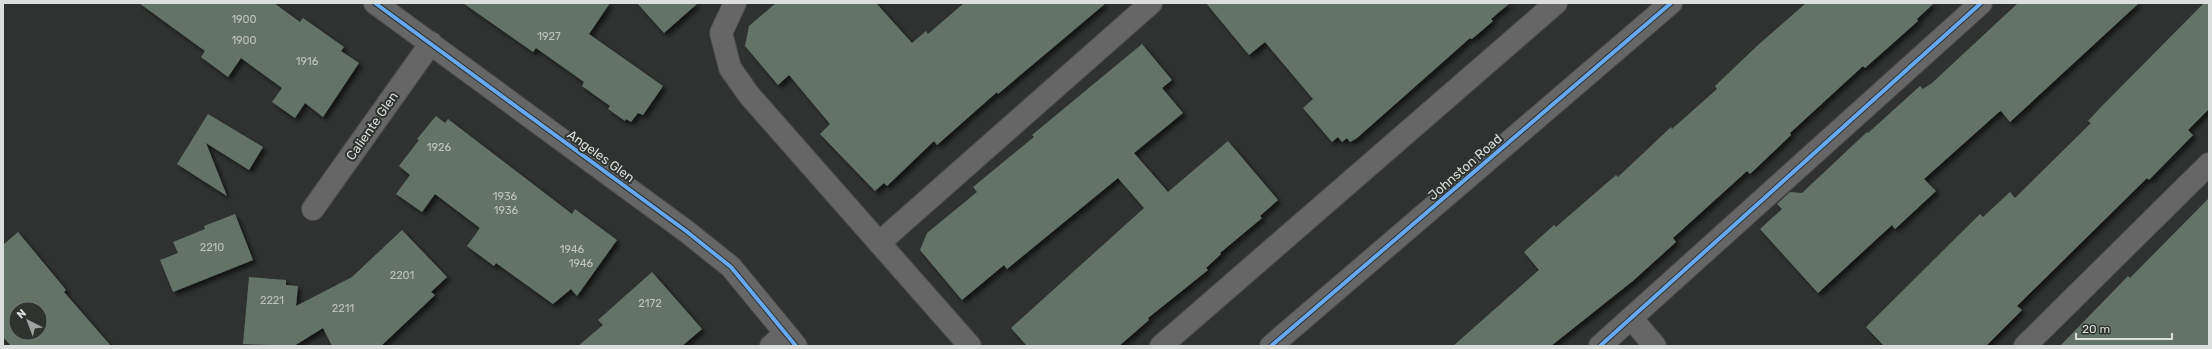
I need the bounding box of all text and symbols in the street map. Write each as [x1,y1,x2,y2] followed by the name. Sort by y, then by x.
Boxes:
[231,13,257,26] house number: 1900
[537,30,561,43] house number: 1927
[231,34,257,47] house number: 1900
[296,55,319,68] house number: 1916
[343,89,401,163] street label: Caliente Glen
[564,127,637,186] street label: Angeles Glen
[1425,131,1505,203] street label: Johnston Road
[427,141,452,154] house number: 1926
[493,190,518,203] house number: 1936
[494,204,519,217] house number: 1936
[200,241,224,254] house number: 2210
[560,243,585,256] house number: 1946
[569,257,594,270] house number: 1946
[390,269,414,282] house number: 2201
[260,294,284,307] house number: 2221
[638,297,662,310] house number: 2172
[8,301,48,341] north arrow
[332,302,354,315] house number: 2211
[14,306,29,321] text: N
[2076,315,2172,341] scale bar
[2082,322,2110,336] text: 20 m

